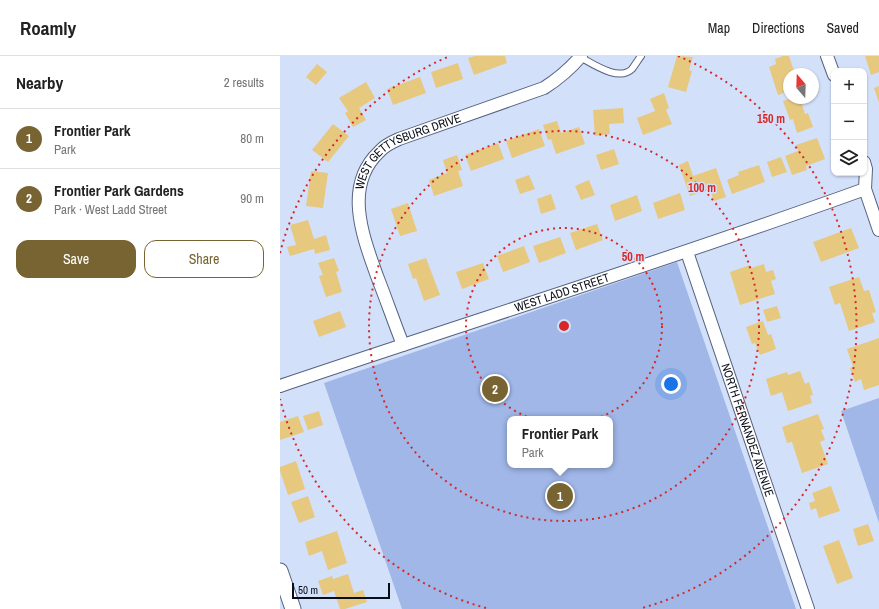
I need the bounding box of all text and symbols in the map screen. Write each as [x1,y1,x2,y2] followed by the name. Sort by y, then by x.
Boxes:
[20,15,76,41] text: Roamly
[708,19,730,37] text: Map
[752,19,804,37] text: Directions
[826,19,859,37] text: Saved
[783,68,819,104] north arrow
[831,68,867,176] map controls
[831,68,867,104] button: +
[16,71,63,94] text: Nearby
[224,74,264,91] text: 2 results
[831,104,867,140] button: −
[352,110,463,191] street label: WEST GETTYSBURG DRIVE
[757,111,785,127] text: 150 m
[54,120,131,141] text: Frontier Park
[26,130,32,147] text: 1
[240,130,264,147] text: 80 m
[831,140,867,176] button: layers
[54,141,76,158] text: Park
[54,180,184,201] text: Frontier Park Gardens
[688,180,716,196] text: 100 m
[26,190,32,207] text: 2
[240,190,264,207] text: 90 m
[54,201,167,218] text: Park · West Ladd Street
[16,240,136,278] button: Save
[144,240,264,278] button: Share
[622,249,644,265] text: 50 m
[512,270,611,316] street label: WEST LADD STREET
[557,319,571,333] centre of rings
[717,361,777,499] street label: NORTH FERNANDEZ AVENUE
[482,374,508,404] pin: 2
[661,374,681,394] your location
[507,416,613,468] popup
[522,423,598,444] text: Frontier Park
[522,444,544,461] text: Park
[547,481,573,511] pin: 1
[292,581,390,600] scale bar
[298,583,318,597] text: 50 m

